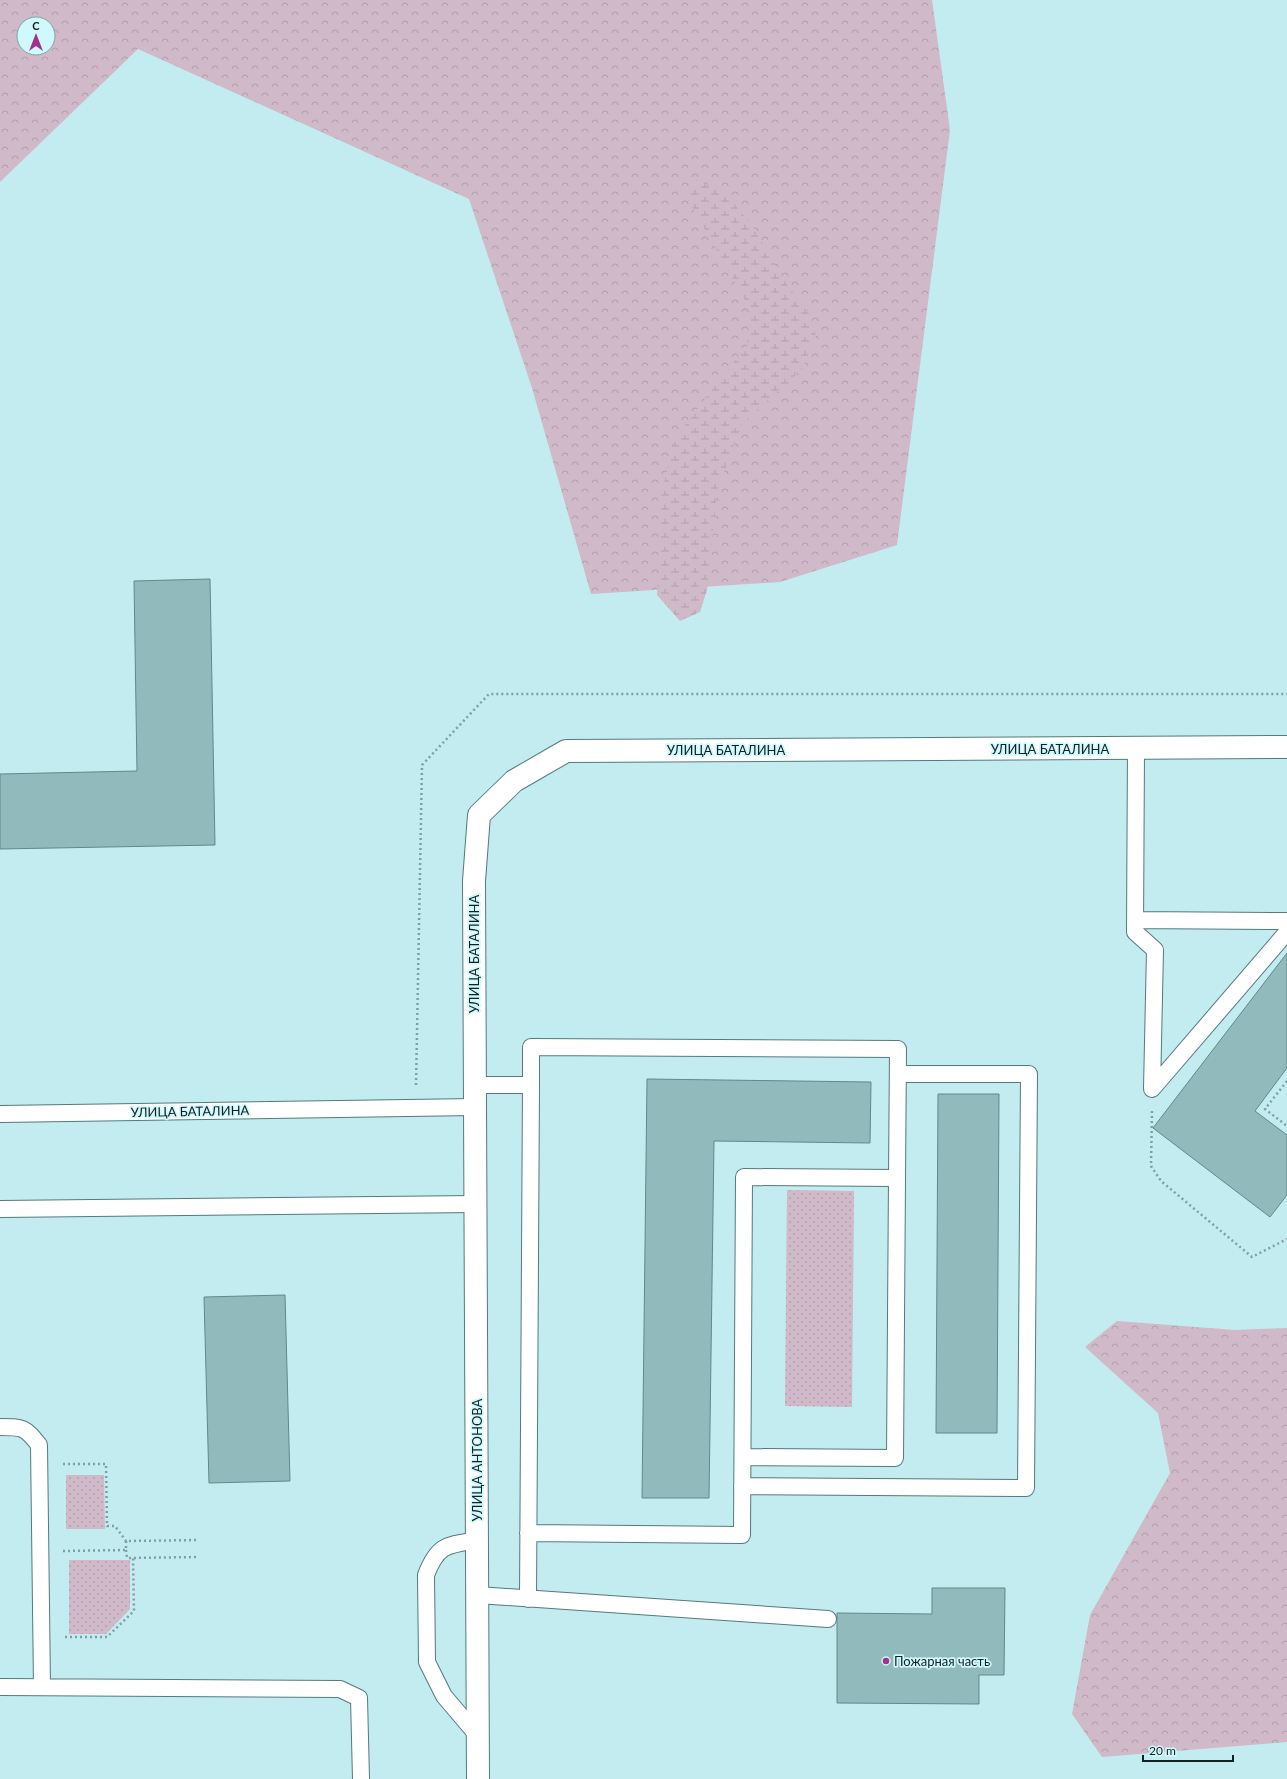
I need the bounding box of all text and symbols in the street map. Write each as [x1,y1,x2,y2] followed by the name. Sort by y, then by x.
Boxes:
[16,16,56,56] north arrow
[32,19,40,32] text: С
[991,741,1110,757] street label: УЛИЦА БАТАЛИНА
[667,742,786,758] street label: УЛИЦА БАТАЛИНА
[466,894,482,1013] street label: УЛИЦА БАТАЛИНА
[131,1102,250,1120] street label: УЛИЦА БАТАЛИНА
[469,1398,485,1521] street label: УЛИЦА АНТОНОВА
[894,1653,990,1669] place label: Пожарная часть
[881,1656,891,1666] marker: Пожарная часть
[1143,1737,1233,1763] scale bar
[1149,1743,1176,1758] text: 20 m

